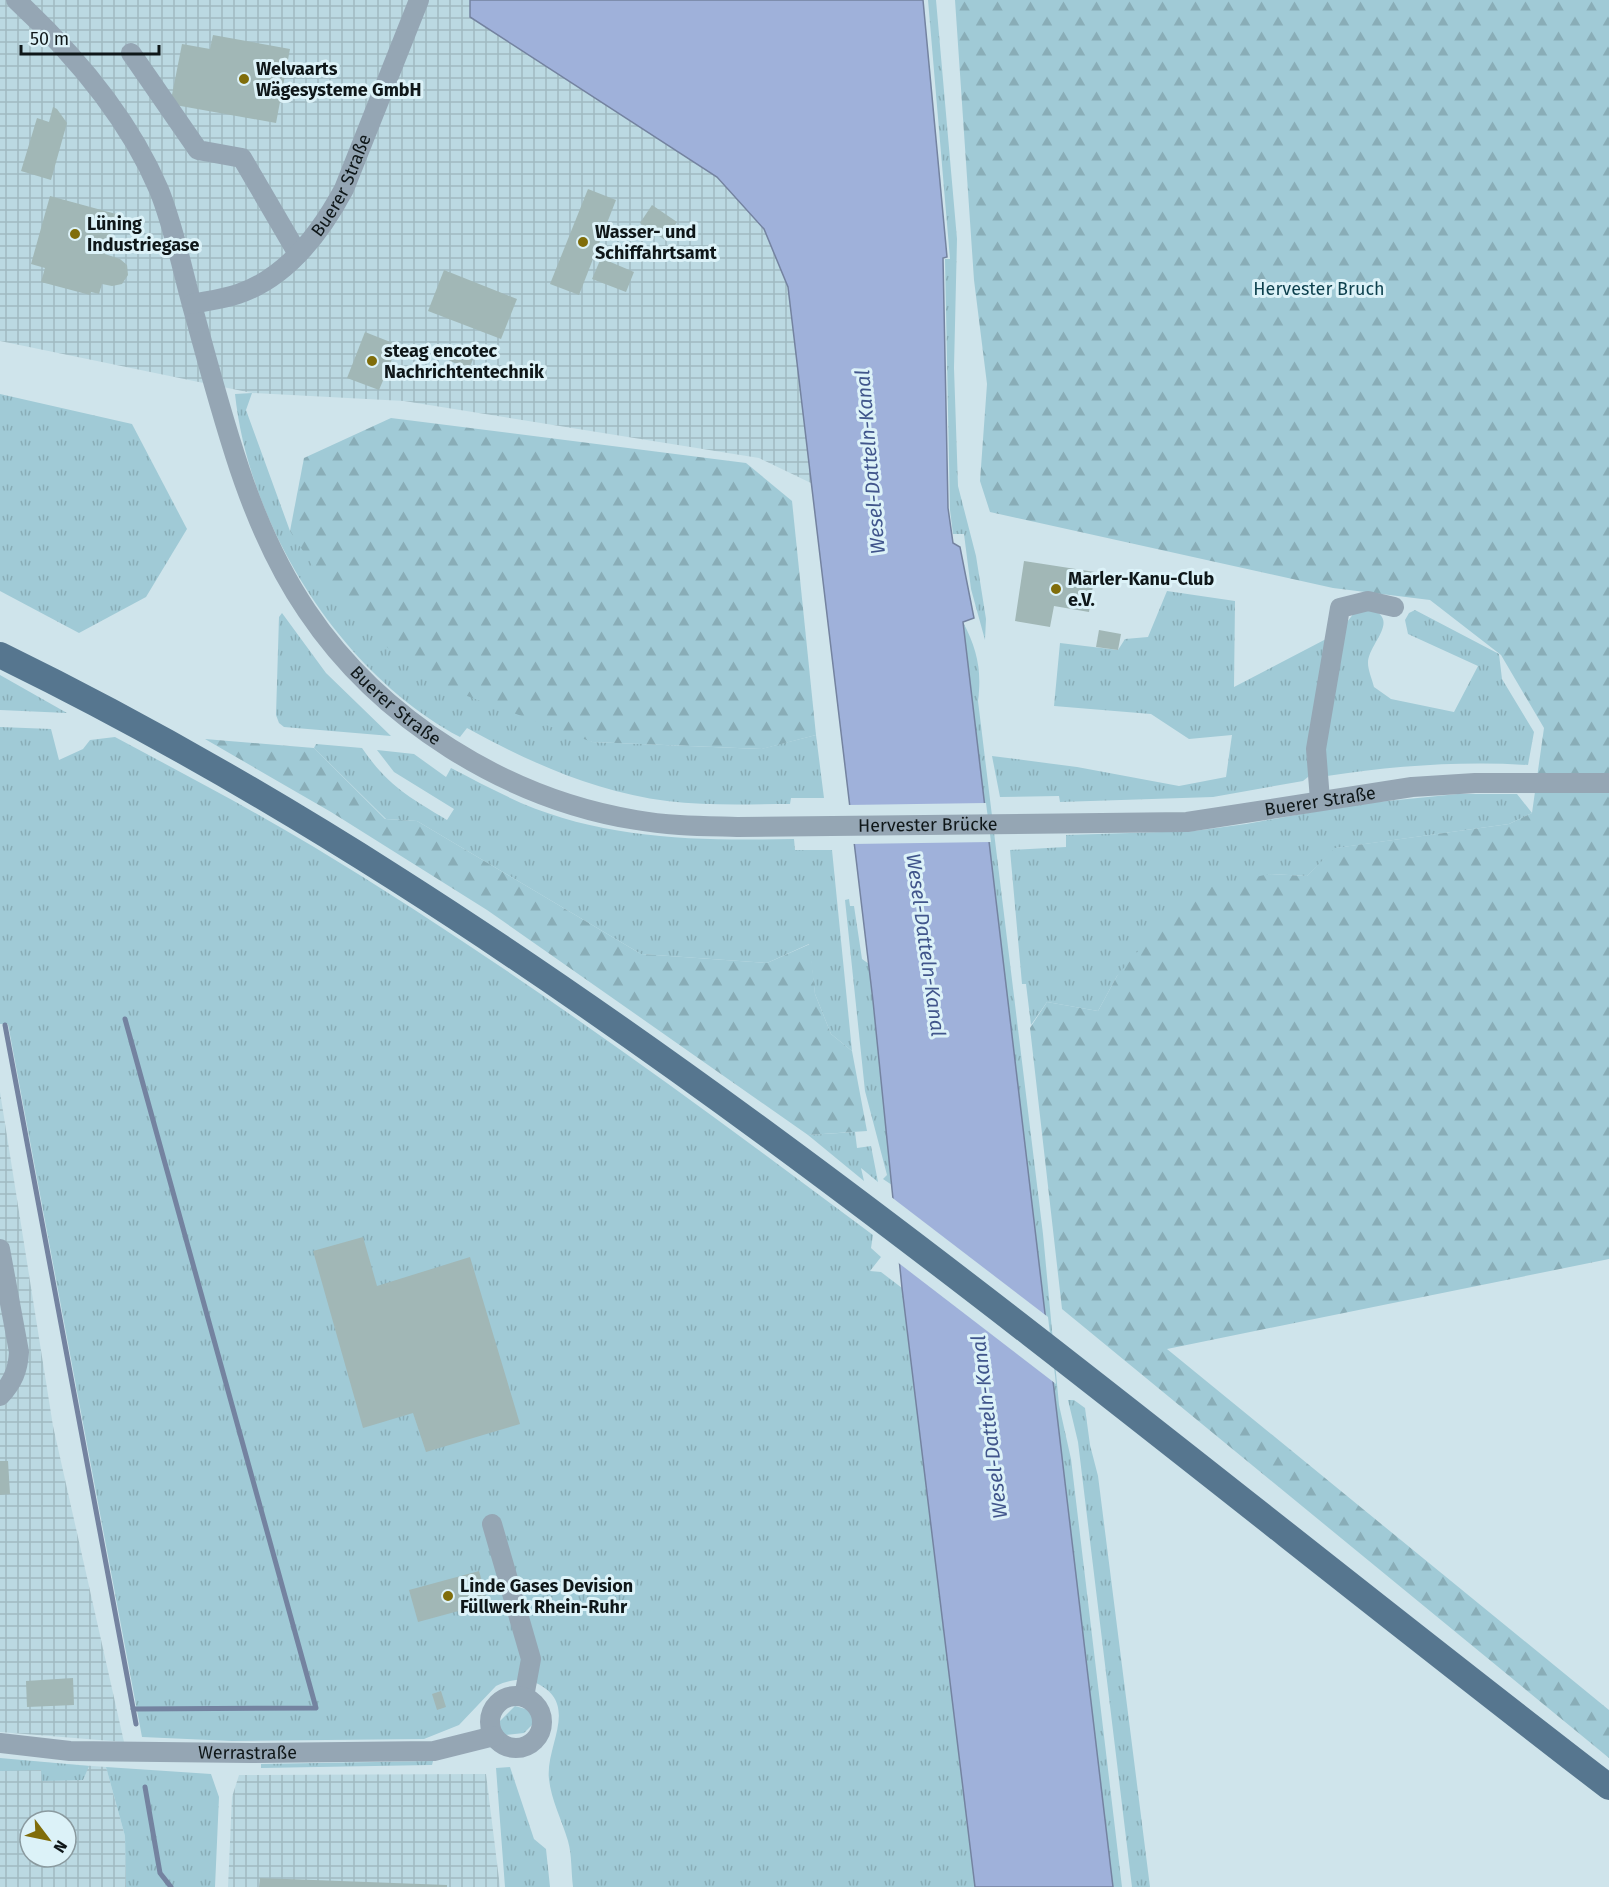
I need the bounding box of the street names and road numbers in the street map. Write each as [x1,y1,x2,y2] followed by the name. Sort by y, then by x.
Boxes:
[306,131,376,241] street label: Buerer Straße
[345,661,445,750] street label: Buerer Straße
[1263,782,1377,821] street label: Buerer Straße
[858,813,998,837] street label: Hervester Brücke
[198,1741,297,1764] street label: Werrastraße

